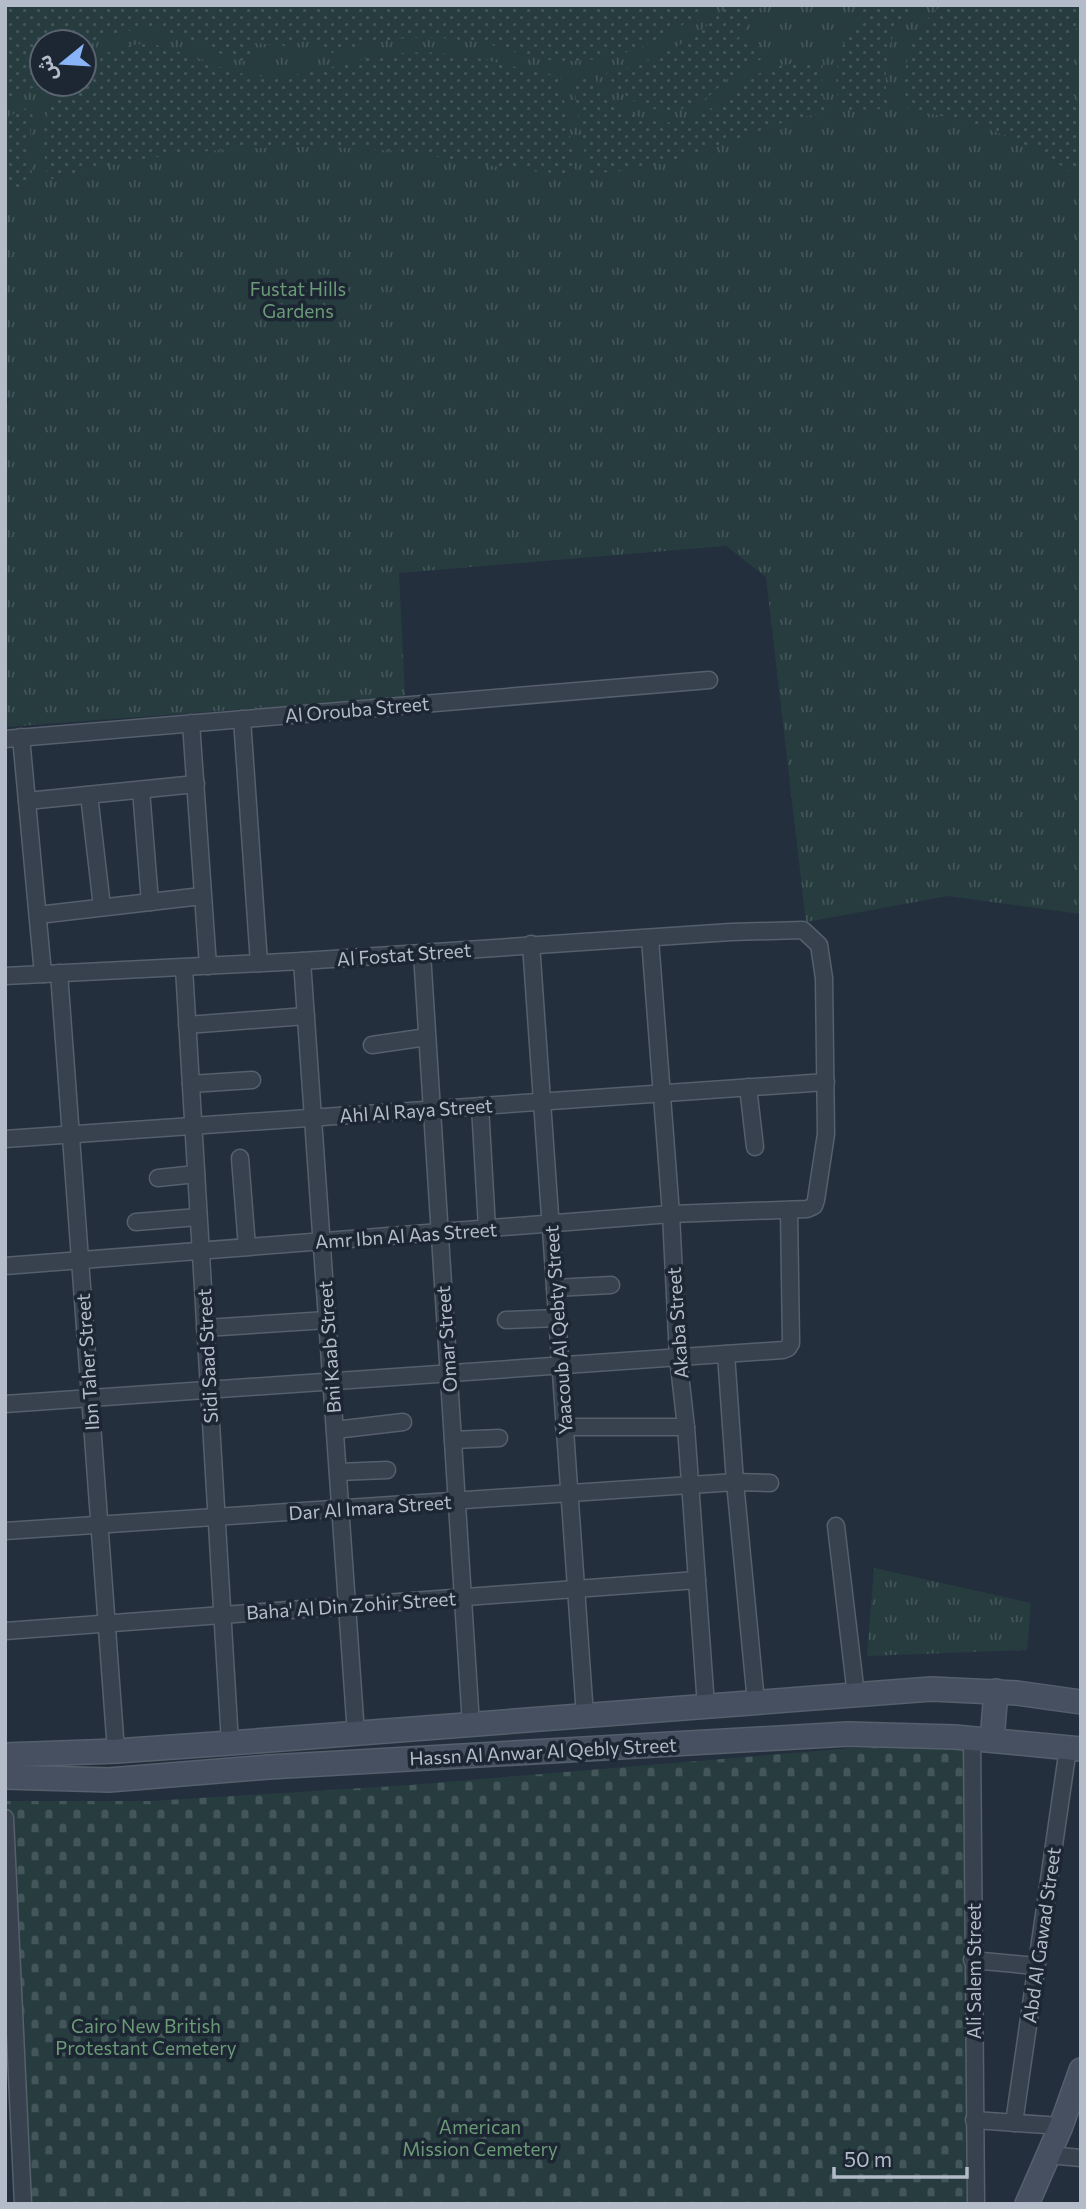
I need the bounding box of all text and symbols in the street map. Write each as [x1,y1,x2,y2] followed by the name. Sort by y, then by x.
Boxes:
[28,28,98,98] north arrow
[31,52,61,84] text: ش
[250,277,346,322] park label: Fustat Hills Gardens
[284,691,430,727] street label: Al Orouba Street
[336,938,472,970] street label: Al Fostat Street
[339,1093,494,1127] street label: Ahl Al Raya Street
[314,1217,498,1253] street label: Amr Ibn Al Aas Street
[539,1224,577,1435] street label: Yaacoub Al Qebty Street
[662,1266,692,1380] street label: Akaba Street
[313,1280,345,1414] street label: Bni Kaab Street
[431,1285,461,1393] street label: Omar Street
[192,1288,222,1424] street label: Sidi Saad Street
[71,1292,103,1431] street label: Ibn Taher Street
[288,1490,452,1524] street label: Dar Al Imara Street
[245,1586,457,1624] street label: Baha' Al Din Zohir Street
[409,1732,678,1769] street label: Hassn Al Anwar Al Qebly Street
[1017,1845,1065,2024] street label: Abd Al Gawad Street
[962,1903,985,2039] street label: Ali Salem Street
[55,2014,237,2059] park label: Cairo New British Protestant Cemetery
[402,2115,558,2160] park label: American Mission Cemetery
[834,2136,967,2180] scale bar
[844,2146,892,2171] text: 50 m

